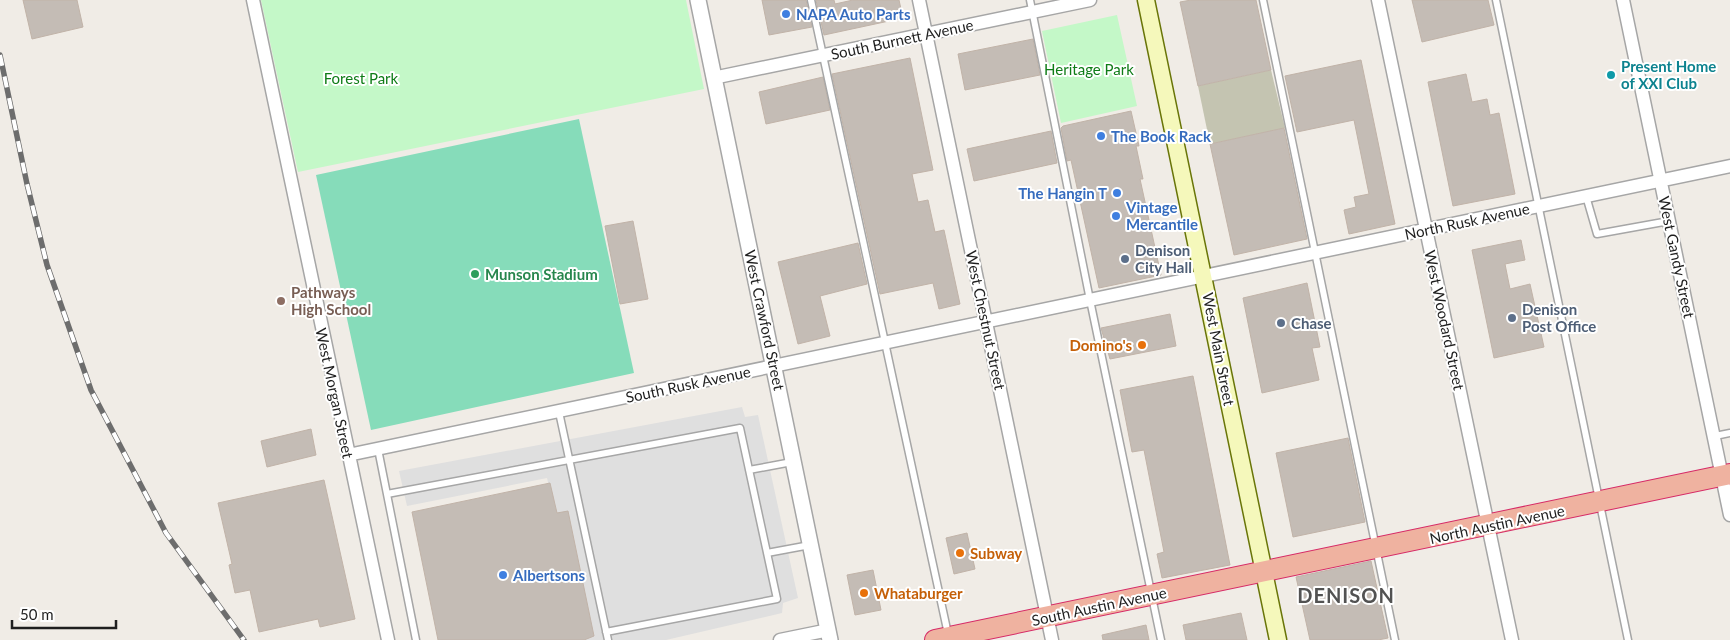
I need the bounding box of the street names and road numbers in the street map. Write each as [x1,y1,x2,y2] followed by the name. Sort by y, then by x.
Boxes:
[829,15,975,63] street label: South Burnett Avenue
[1655,194,1699,320] street label: West Gandy Street
[1403,199,1531,243] street label: North Rusk Avenue
[741,248,789,393] street label: West Crawford Street
[1421,248,1469,392] street label: West Woodard Street
[962,249,1010,392] street label: West Chestnut Street
[1199,291,1239,408] street label: West Main Street
[312,326,358,460] street label: West Morgan Street
[624,362,752,406] street label: South Rusk Avenue
[1428,501,1566,547] street label: North Austin Avenue
[1030,583,1168,629] street label: South Austin Avenue

